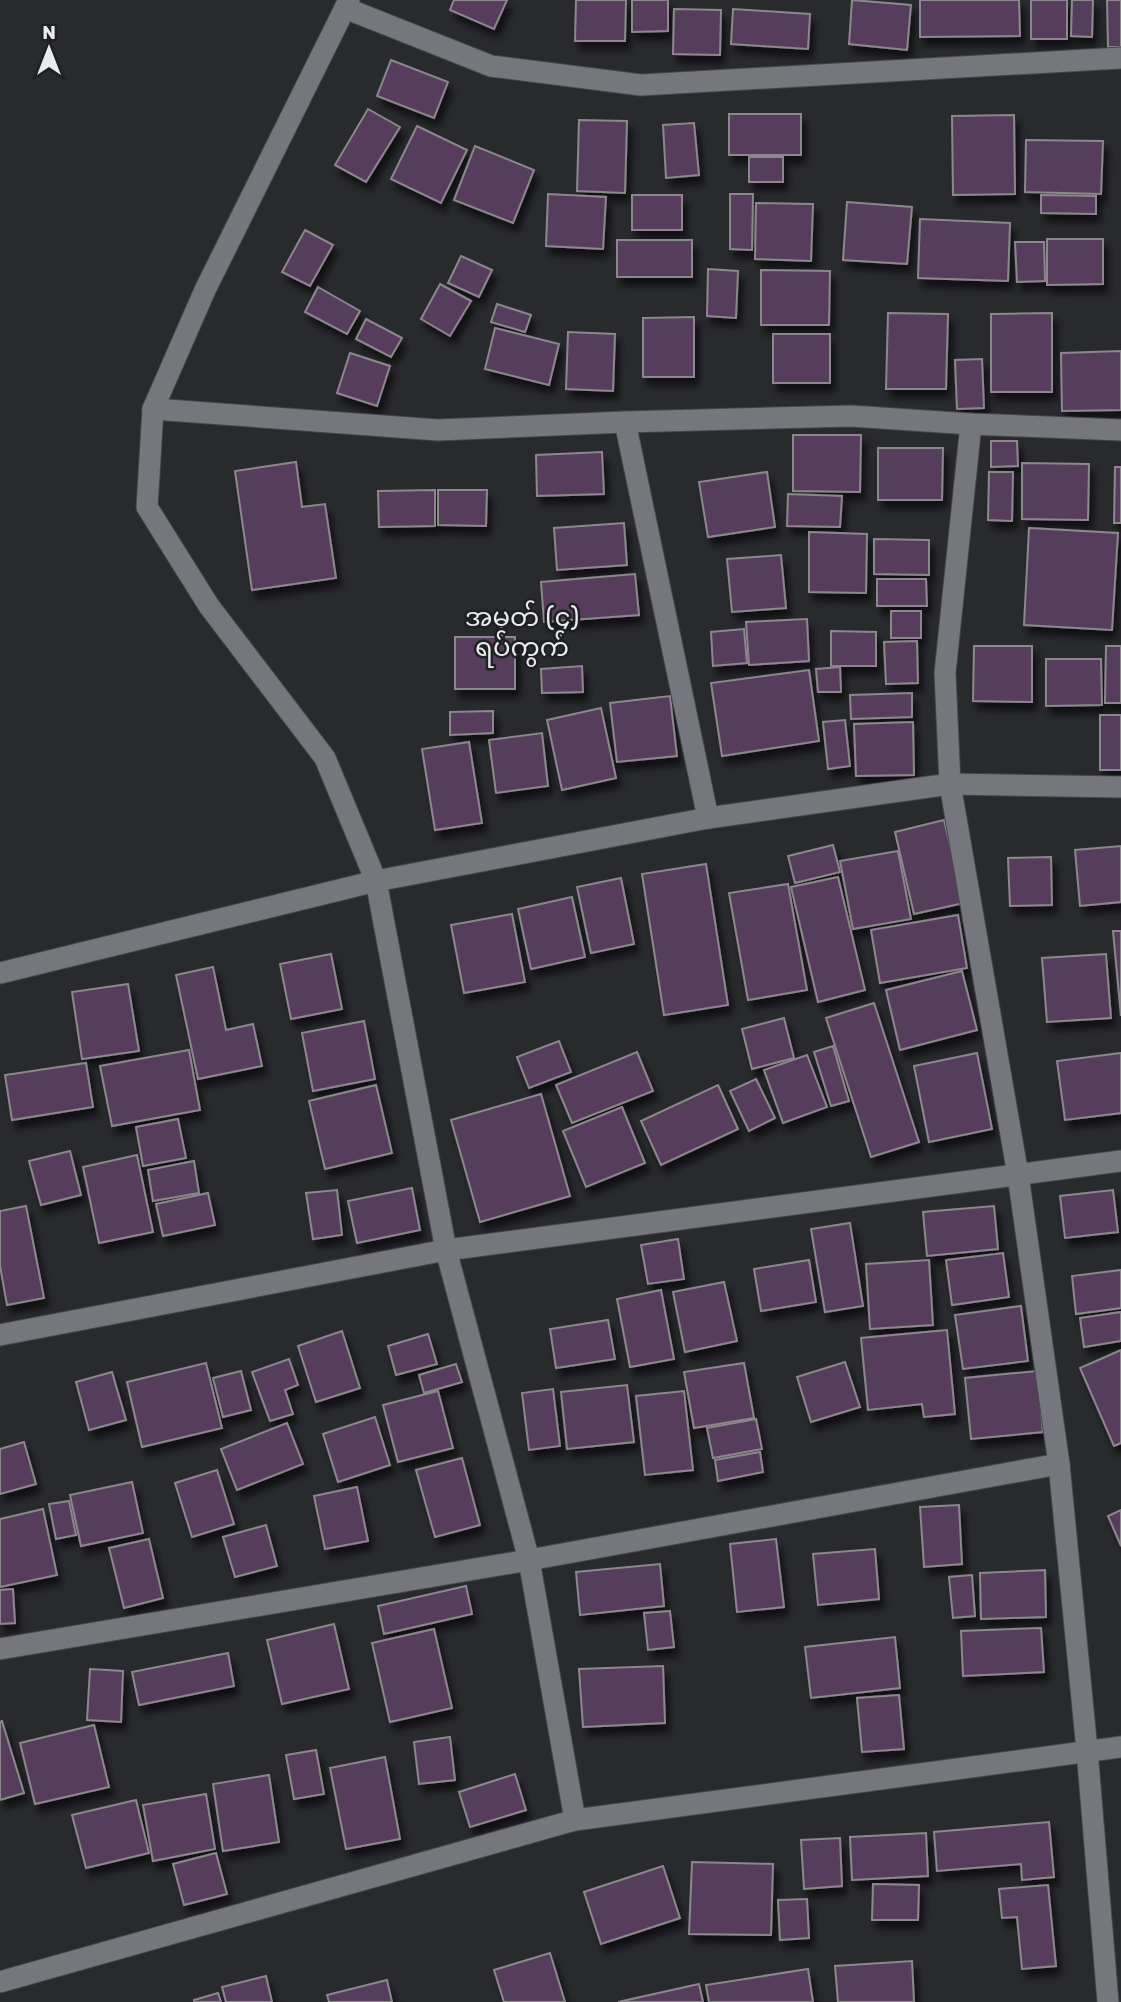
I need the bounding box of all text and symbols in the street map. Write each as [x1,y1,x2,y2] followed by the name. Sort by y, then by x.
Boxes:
[14,14,84,84] north arrow
[42,21,56,44] text: N
[465,600,579,668] district label: အမှတ် (၄) ရပ်ကွက်

